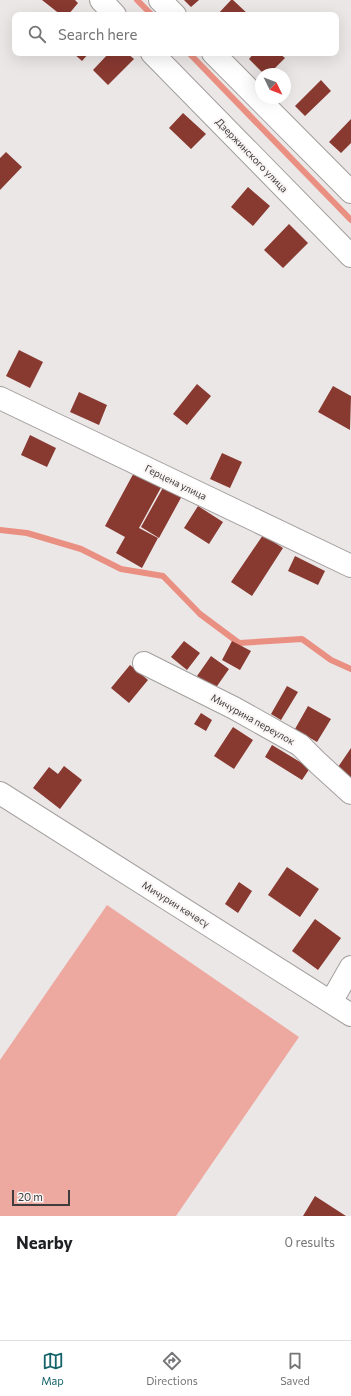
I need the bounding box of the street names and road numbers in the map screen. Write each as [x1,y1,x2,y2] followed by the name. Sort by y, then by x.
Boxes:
[213,115,291,195] street label: Дзержинского улица
[143,462,209,502] street label: Герцена улица
[209,691,298,747] street label: Мичурина переулок
[140,878,212,930] street label: Мичурин көчөсү

